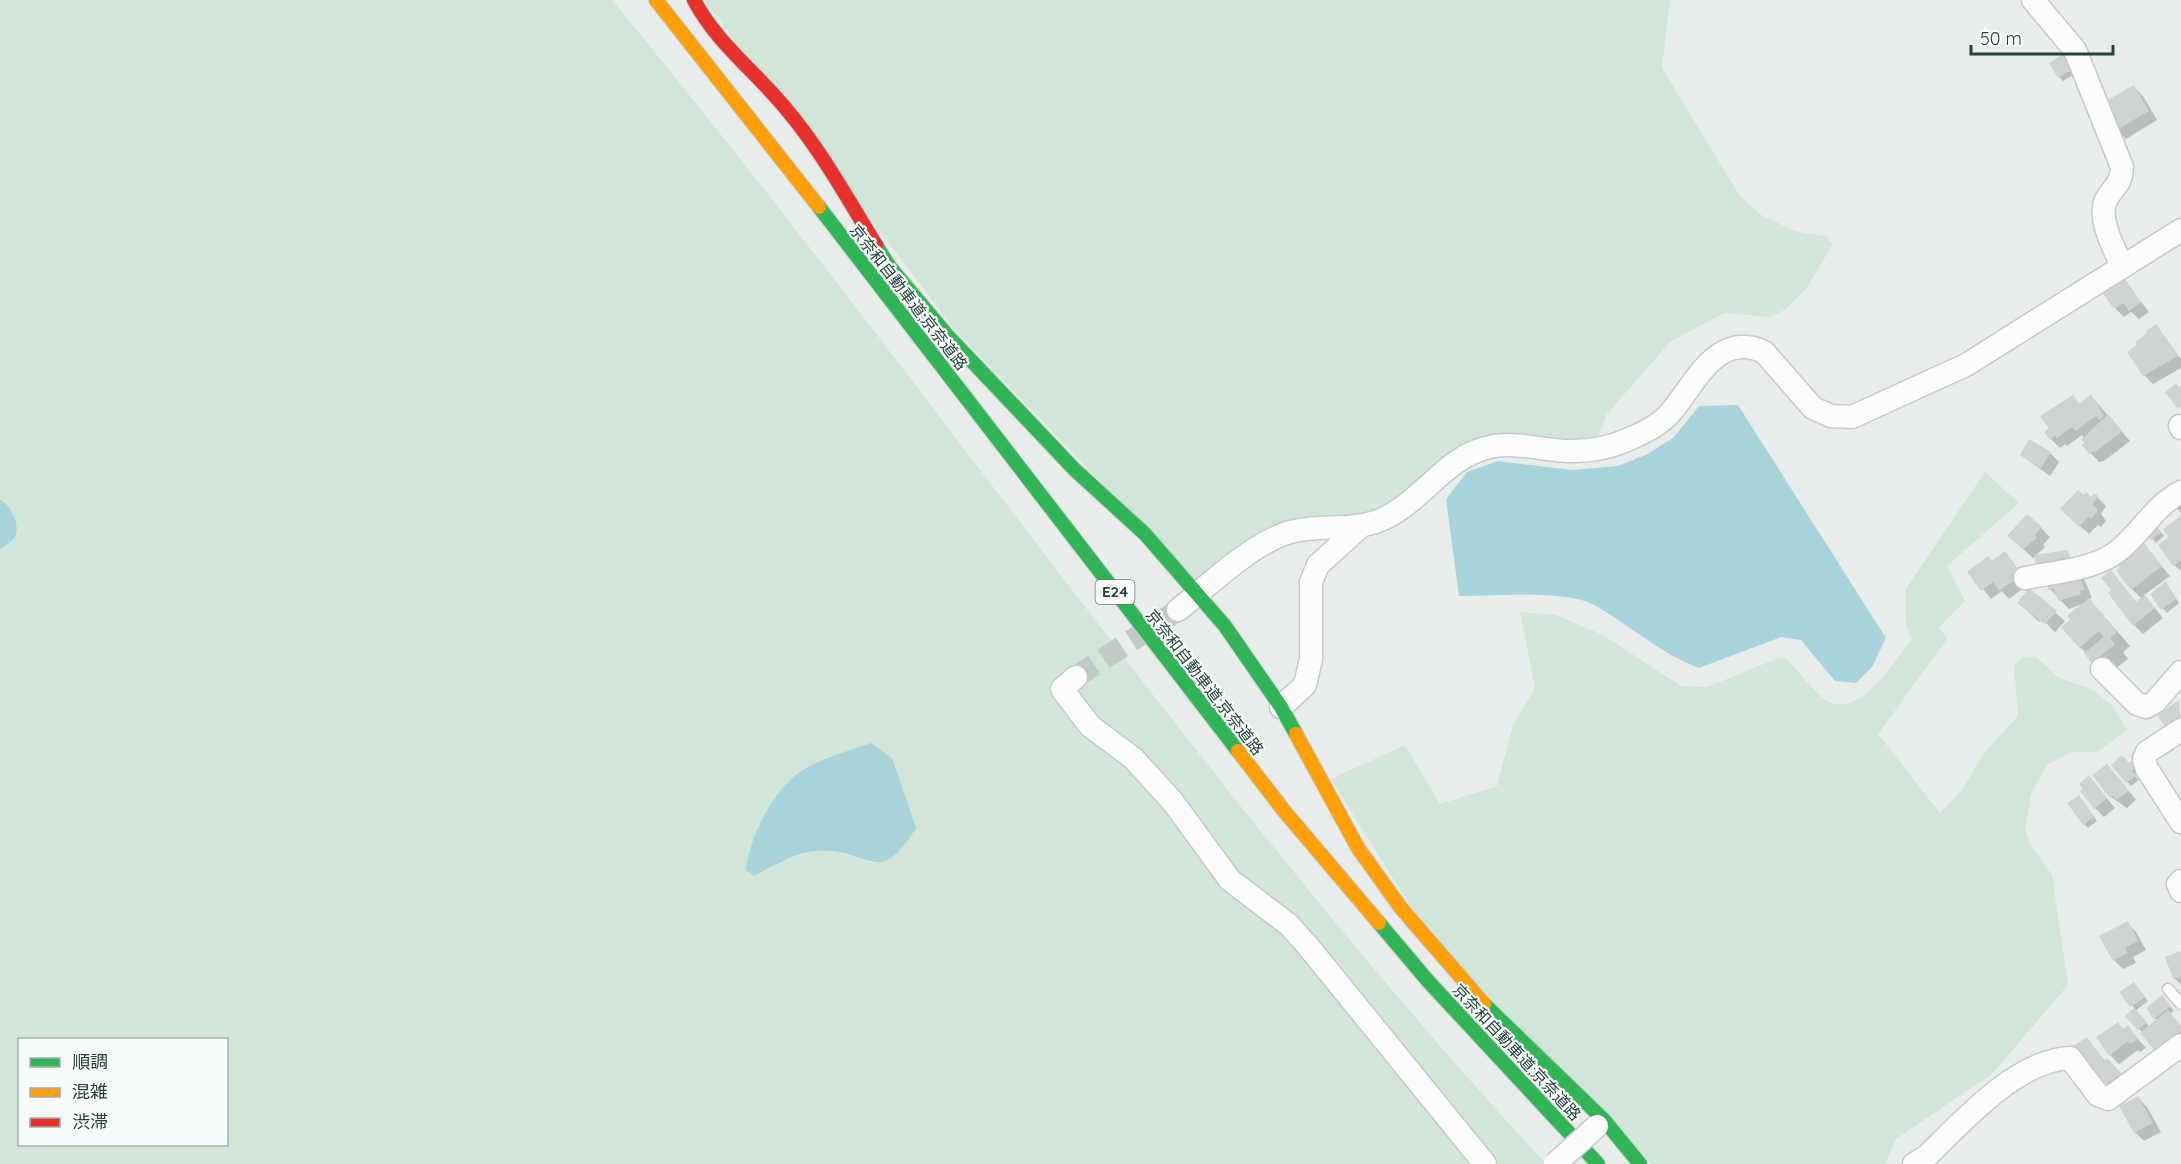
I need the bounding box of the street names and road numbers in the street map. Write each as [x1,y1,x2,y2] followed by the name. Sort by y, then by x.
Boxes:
[846,220,972,374] street label: 京奈和自動車道;京奈道路
[1096,580,1134,604] road number: E24
[1142,605,1268,759] street label: 京奈和自動車道;京奈道路
[1449,980,1585,1124] street label: 京奈和自動車道;京奈道路

